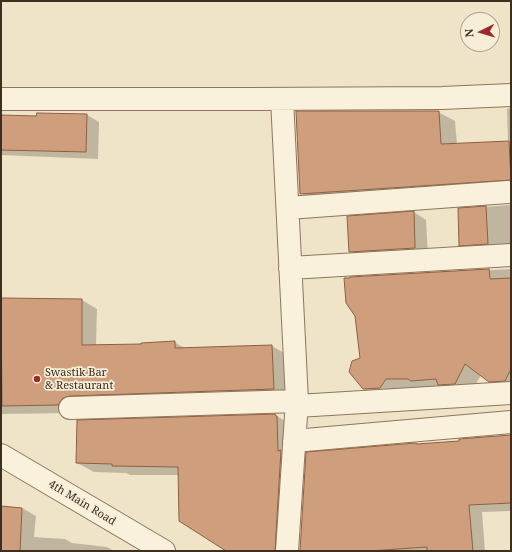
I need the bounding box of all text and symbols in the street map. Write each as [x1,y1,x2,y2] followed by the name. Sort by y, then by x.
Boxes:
[460,12,500,52] north arrow
[461,28,476,38] text: N
[45,366,113,392] place label: Swastik Bar & Restaurant
[32,374,42,384] marker: Swastik Bar & Restaurant
[46,478,118,528] street label: 4th Main Road

